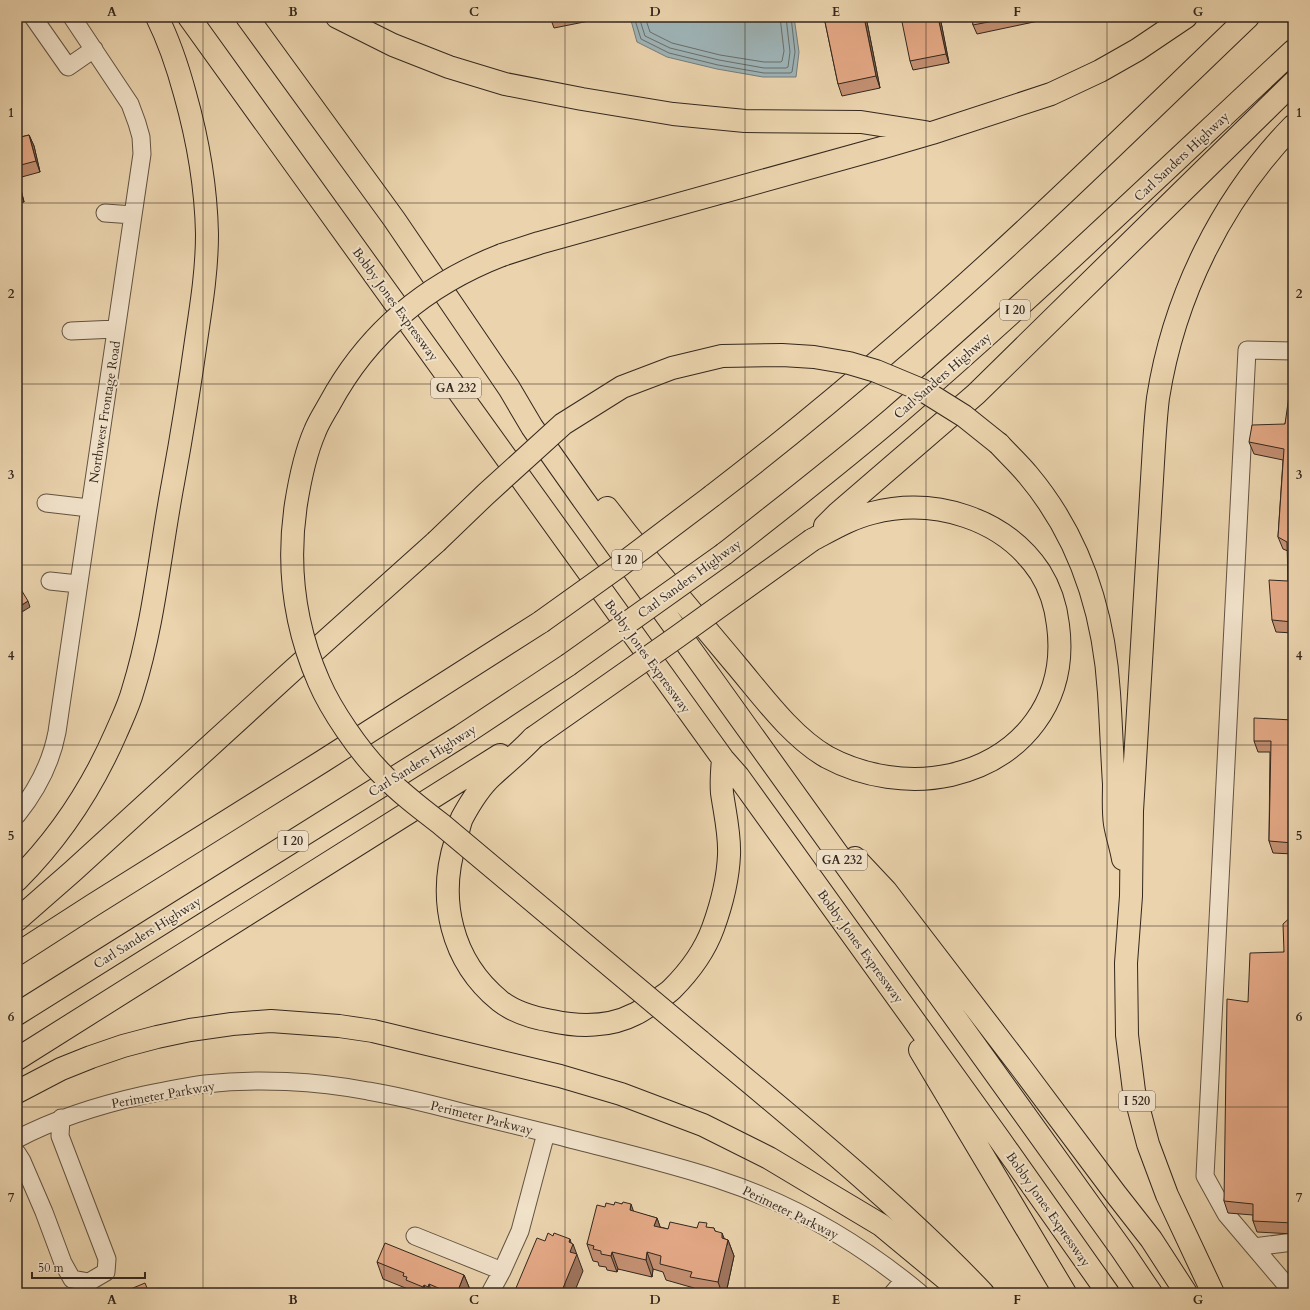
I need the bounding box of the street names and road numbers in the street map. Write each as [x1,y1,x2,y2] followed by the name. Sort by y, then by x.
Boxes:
[1130,108,1233,206] street label: Carl Sanders Highway
[348,244,443,365] street label: Bobby Jones Expressway
[1000,300,1030,320] road number: I 20
[890,328,995,423] street label: Carl Sanders Highway
[85,340,125,485] street label: Northwest Frontage Road
[431,378,481,398] road number: GA 232
[634,535,745,622] street label: Carl Sanders Highway
[612,550,642,570] road number: I 20
[600,596,695,717] street label: Bobby Jones Expressway
[365,720,480,801] street label: Carl Sanders Highway
[278,831,308,851] road number: I 20
[817,850,867,870] road number: GA 232
[813,886,908,1007] street label: Bobby Jones Expressway
[90,892,205,973] street label: Carl Sanders Highway
[110,1077,217,1113] street label: Perimeter Parkway
[1119,1091,1155,1111] road number: I 520
[429,1097,535,1139] street label: Perimeter Parkway
[1002,1149,1095,1271] street label: Bobby Jones Expressway
[739,1182,842,1244] street label: Perimeter Parkway

